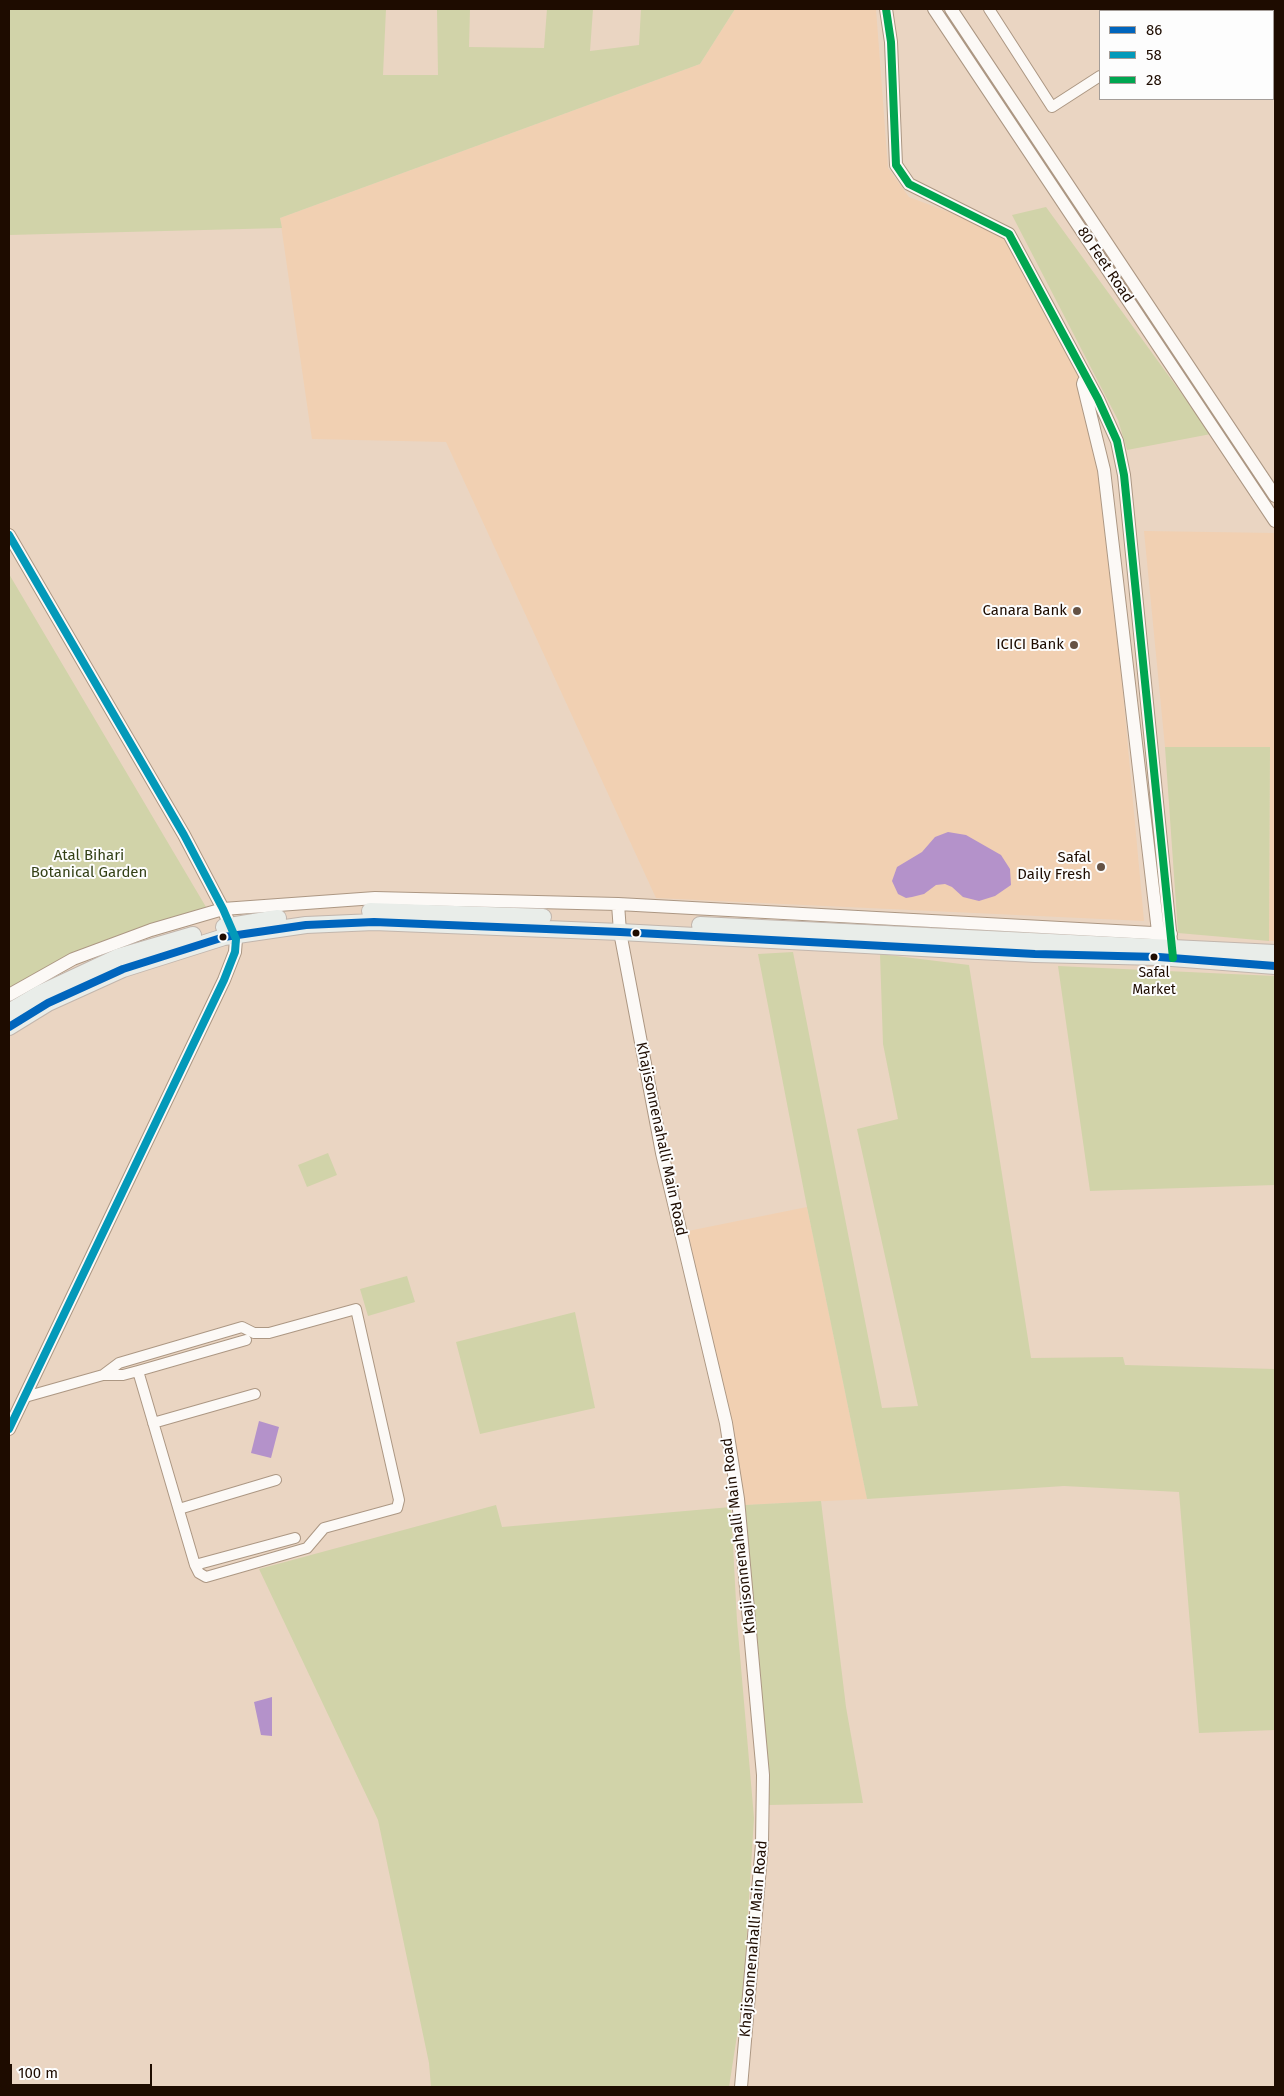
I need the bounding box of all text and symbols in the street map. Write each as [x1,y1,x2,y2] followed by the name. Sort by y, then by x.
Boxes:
[1099,10,1274,100] legend
[1146,21,1162,39] text: 86
[1146,46,1162,64] text: 58
[1146,71,1162,89] text: 28
[1073,224,1137,306] street label: 80 Feet Road
[982,602,1067,620] place label: Canara Bank
[1071,605,1083,617] marker: Canara Bank
[996,636,1064,654] place label: ICICI Bank
[1068,639,1080,651] marker: ICICI Bank
[31,847,147,882] park label: Atal Bihari Botanical Garden
[1017,849,1091,884] place label: Safal Daily Fresh
[1095,861,1107,873] marker: Safal Daily Fresh
[631,928,641,938] unlabelled marker
[218,932,228,942] unlabelled marker
[1149,952,1159,962] marker: Safal Market
[1132,965,1176,998] place label: Safal Market
[632,1040,690,1238] street label: Khajisonnenahalli Main Road
[718,1437,760,1635] street label: Khajisonnenahalli Main Road
[736,1840,772,2038] street label: Khajisonnenahalli Main Road
[12,2054,155,2086] scale bar
[18,2064,58,2082] text: 100 m

